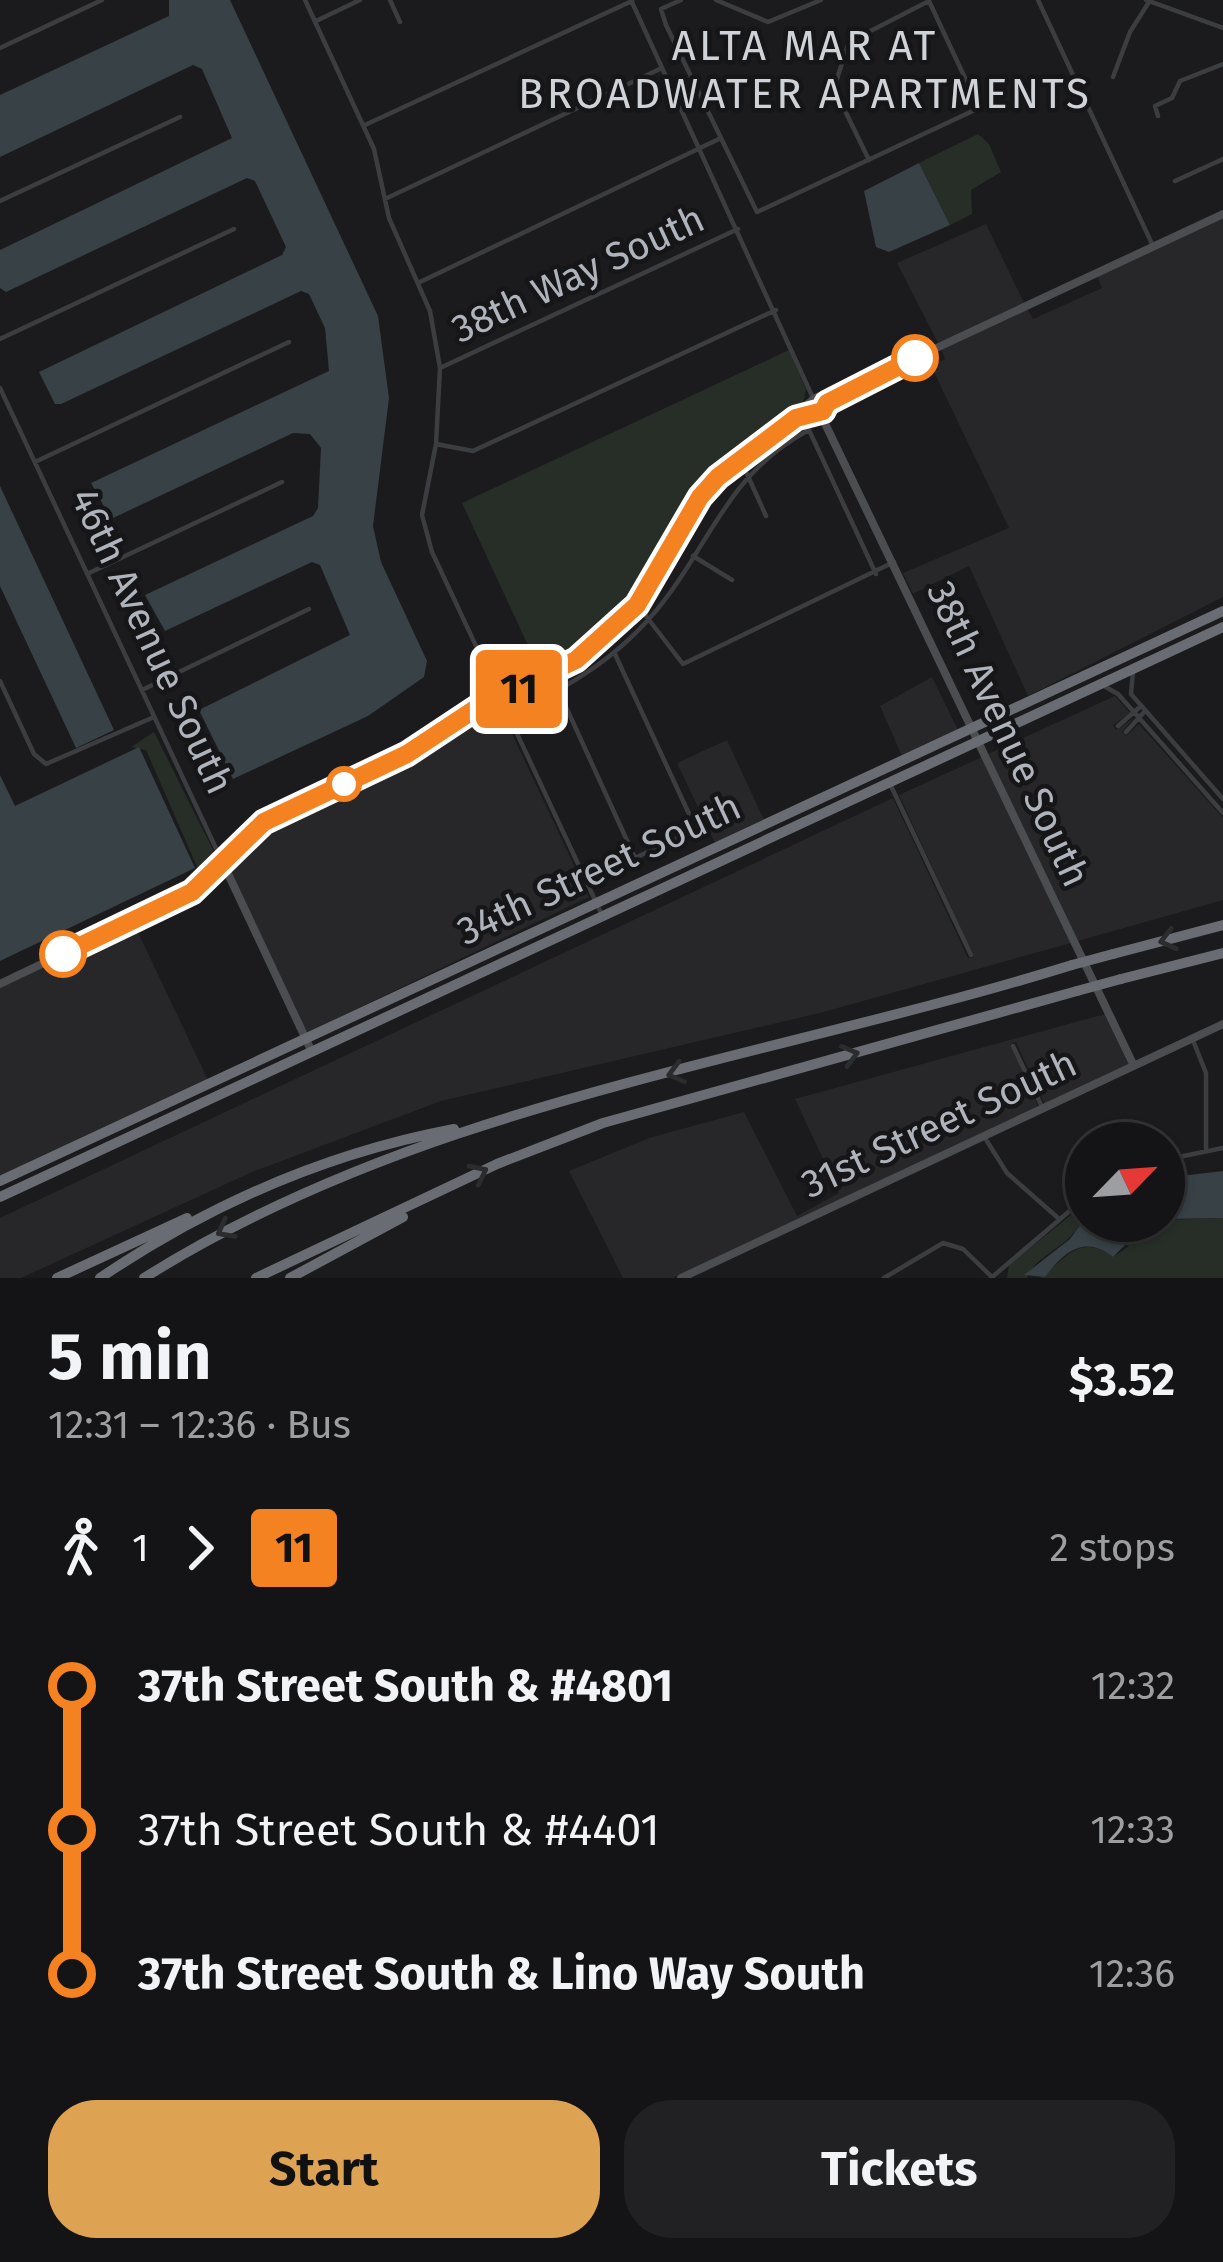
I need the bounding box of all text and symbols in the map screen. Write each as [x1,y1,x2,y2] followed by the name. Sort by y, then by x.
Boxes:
[518,21,1092,119] district label: ALTA MAR AT BROADWATER APARTMENTS
[445,195,711,353] street label: 38th Way South
[893,336,937,380] unlabelled marker
[61,481,243,801] street label: 46th Avenue South
[917,574,1099,894] street label: 38th Avenue South
[465,650,573,728] line badge: 11
[500,664,538,714] text: 11
[328,768,360,800] unlabelled marker
[450,783,748,955] street label: 34th Street South
[1158,926,1179,951] one-way arrow
[41,932,85,976] unlabelled marker
[794,1040,1084,1208] street label: 31st Street South
[839,1044,860,1069] one-way arrow
[666,1059,686,1084] one-way arrow
[1065,1122,1185,1242] north arrow
[1065,1122,1185,1242] map controls
[467,1164,488,1187] one-way arrow
[215,1216,237,1239] one-way arrow
[48,1317,211,1396] text: 5 min
[1069,1353,1175,1407] text: $3.52
[48,1402,351,1448] text: 12:31 – 12:36 · Bus
[48,1515,114,1581] icon: walk
[167,1515,233,1581] icon: forward
[275,1523,313,1573] text: 11
[132,1525,149,1571] text: 1
[1049,1525,1175,1571] text: 2 stops
[138,1659,673,1713] text: 37th Street South & #4801
[1091,1663,1175,1709] text: 12:32
[138,1803,660,1857] text: 37th Street South & #4401
[1090,1807,1175,1853] text: 12:33
[138,1947,865,2001] text: 37th Street South & Lino Way South
[1089,1951,1175,1997] text: 12:36
[48,2100,600,2238] button: Start
[624,2100,1175,2238] button: Tickets

